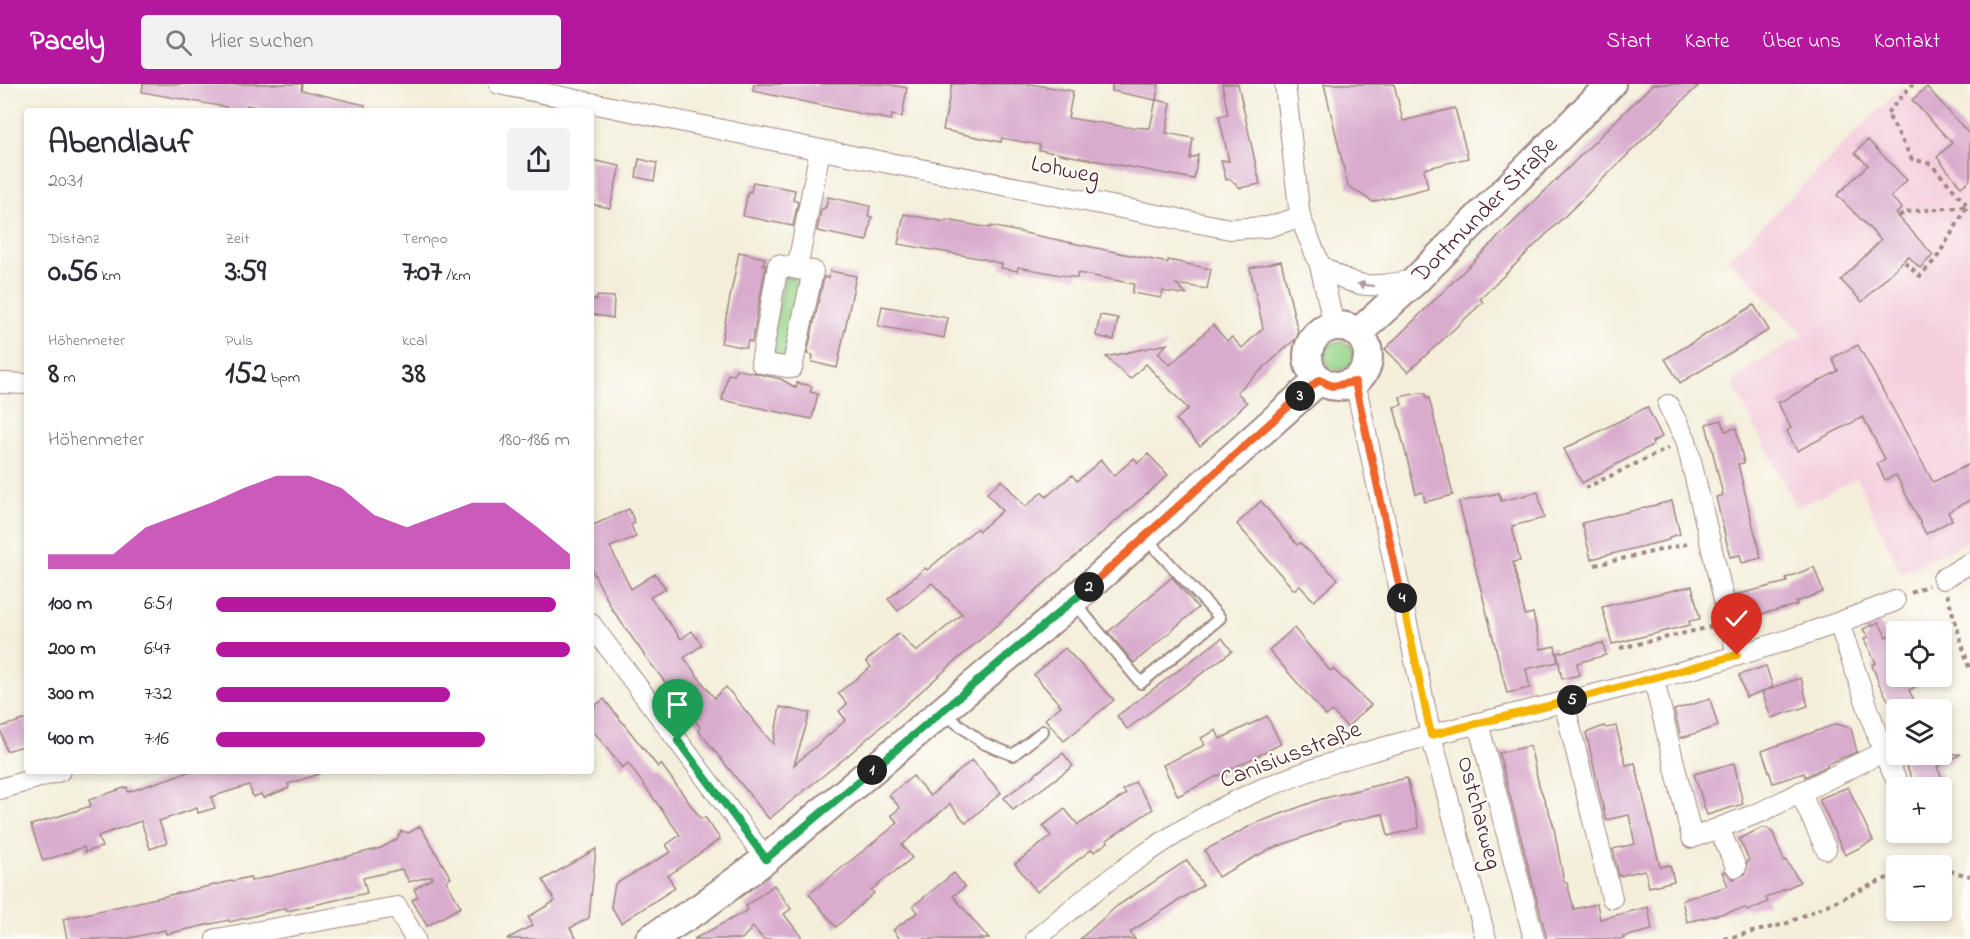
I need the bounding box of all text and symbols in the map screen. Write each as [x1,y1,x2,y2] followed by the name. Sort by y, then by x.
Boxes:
[141,15,561,69] search box
[30,22,105,63] text: Pacely
[162,26,195,59] icon: search
[210,26,313,58] text: Hier suchen
[1606,27,1652,57] text: Start
[1685,27,1729,57] text: Karte
[1762,27,1841,57] text: Über uns
[1874,27,1940,57] text: Kontakt
[48,120,193,168] text: Abendlauf
[507,128,570,191] button: share
[1404,129,1567,292] street label: Dortmunder Straße
[1028,147,1102,195] street label: Lohweg
[48,167,83,196] text: 20:31
[48,227,99,251] text: Distanz
[225,227,250,251] text: Zeit
[402,227,448,251] text: Tempo
[48,251,97,295] text: 0.56
[225,251,266,295] text: 3:59
[402,251,442,295] text: 7:07
[97,264,121,288] text: km
[442,264,471,288] text: /km
[1356,280,1375,290] one-way arrow
[48,329,125,353] text: Höhenmeter
[225,329,253,353] text: Puls
[402,329,427,353] text: kcal
[48,353,59,397] text: 8
[225,353,267,397] text: 152
[402,353,426,397] text: 38
[59,366,76,390] text: m
[267,366,300,390] text: bpm
[1285,381,1315,411] pin: 3
[1297,384,1303,408] text: 3
[48,426,144,455] text: Höhenmeter
[499,426,570,455] text: 180–186 m
[1074,572,1104,602] pin: 2
[1085,575,1093,599] text: 2
[1387,583,1417,613] pin: 4
[1399,586,1405,610] text: 4
[48,590,92,619] text: 100 m
[144,590,172,619] text: 6:51
[1711,593,1762,655] pin
[1720,602,1753,635] icon: check
[1886,621,1952,921] map controls
[1886,621,1952,687] button: locate
[48,635,96,664] text: 200 m
[144,635,171,664] text: 6:47
[652,679,703,741] pin
[48,680,94,709] text: 300 m
[144,680,172,709] text: 7:32
[1557,685,1587,715] pin: 5
[661,688,694,721] icon: arrive
[1567,688,1577,712] text: 5
[1886,699,1952,765] button: layers
[1215,713,1367,799] street label: Canisiusstraße
[48,725,94,754] text: 400 m
[144,725,169,754] text: 7:16
[1446,753,1510,873] street label: Ostcharweg
[857,755,887,785] pin: 1
[869,758,875,782] text: 1
[1886,777,1952,843] button: +
[1886,855,1952,921] button: −

